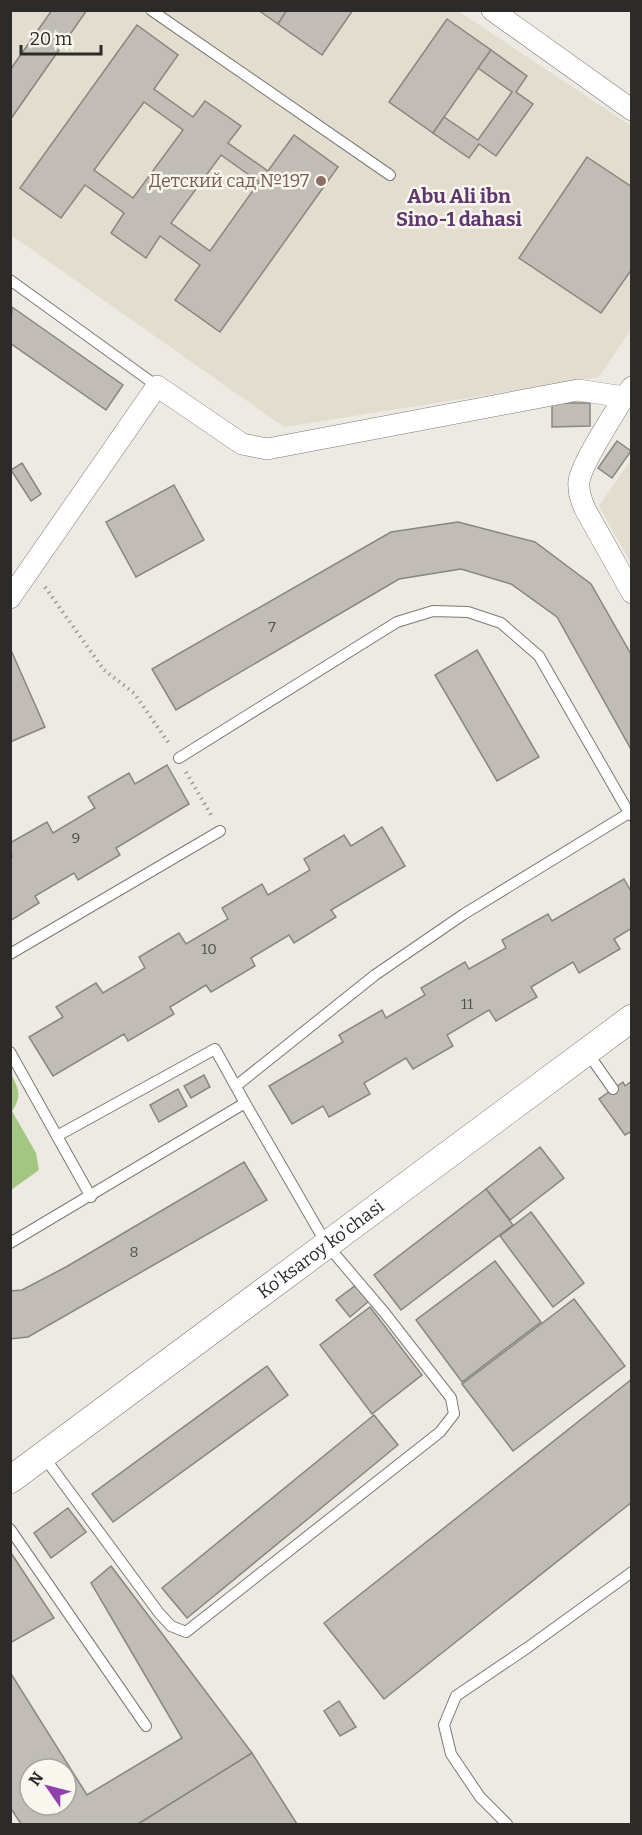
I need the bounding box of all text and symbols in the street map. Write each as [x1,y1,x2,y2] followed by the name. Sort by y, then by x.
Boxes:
[21,18,100,56] scale bar
[30,28,72,50] text: 20 m
[149,170,309,192] place label: Детский сад №197
[314,174,328,188] marker: Детский сад №197
[396,184,523,231] district label: Abu Ali ibn Sino-1 dahasi
[268,618,276,636] house number: 7
[72,829,80,847] house number: 9
[201,940,217,958] house number: 10
[461,995,473,1013] house number: 11
[253,1195,388,1303] street label: Ko'ksaroy ko'chasi
[129,1243,139,1261] house number: 8
[18,1757,78,1817] north arrow
[25,1768,47,1789] text: N

